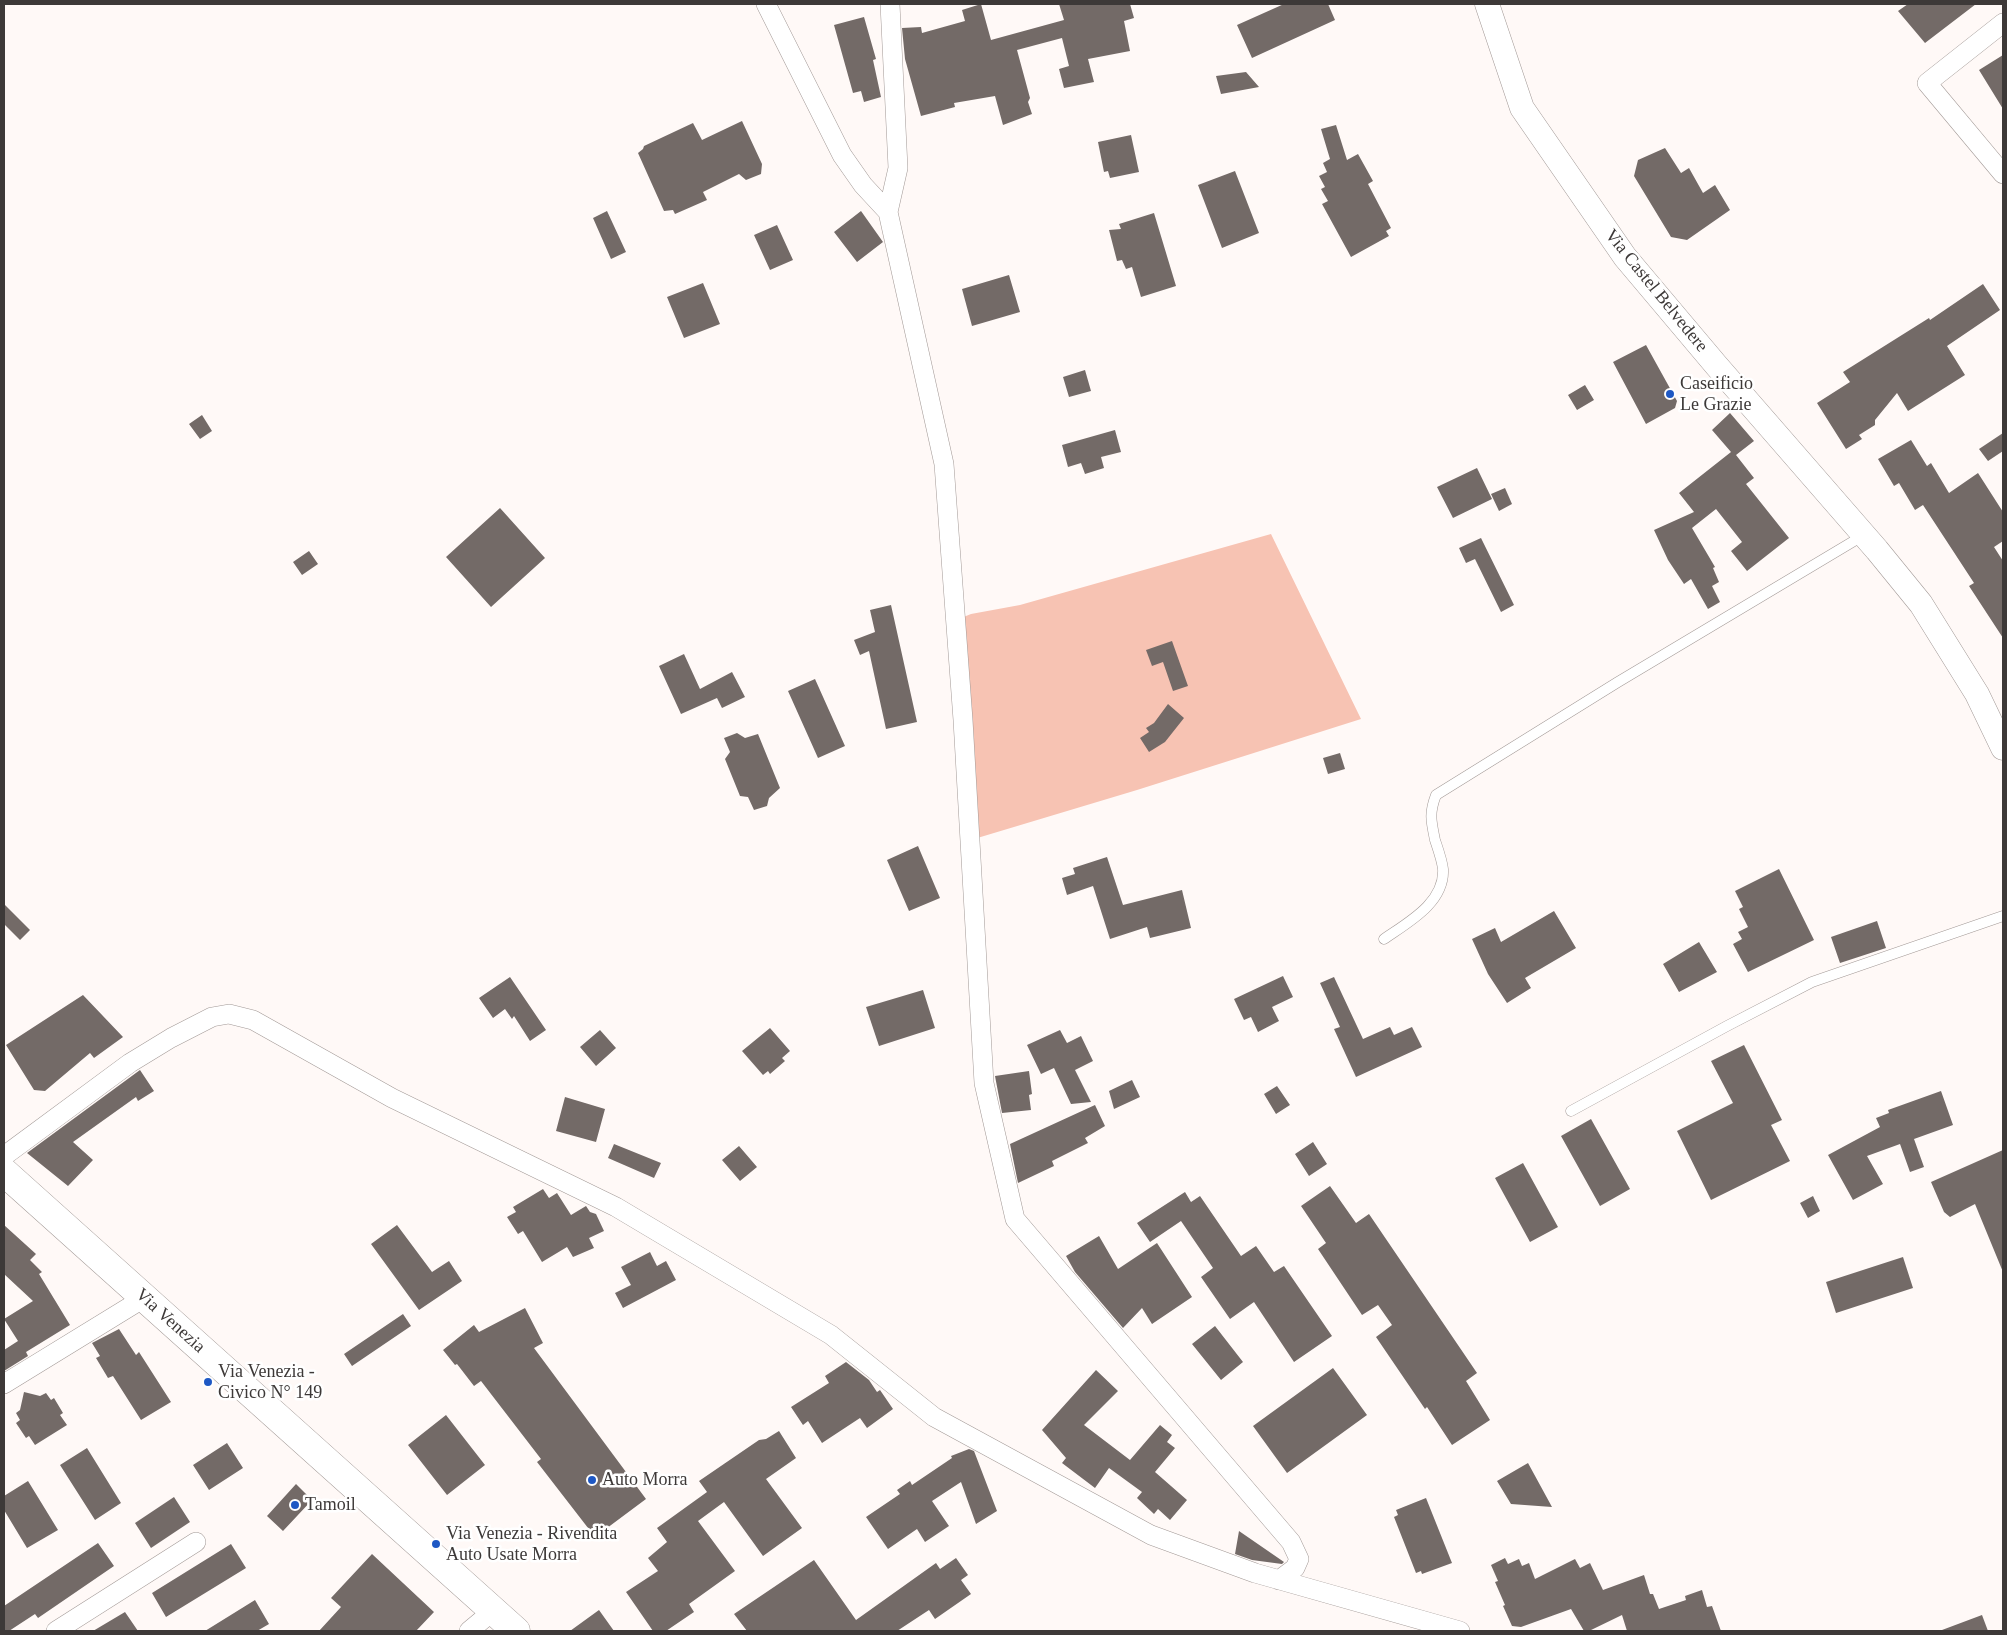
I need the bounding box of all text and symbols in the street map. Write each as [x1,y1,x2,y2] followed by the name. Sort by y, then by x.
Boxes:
[1600,225,1712,357] street label: Via Castel Belvedere
[1680,373,1753,416] place label: Caseificio Le Grazie
[1664,388,1676,400] marker: Caseificio Le Grazie
[131,1284,209,1358] street label: Via Venezia
[218,1361,322,1404] place label: Via Venezia - Civico N° 149
[202,1376,214,1388] marker: Via Venezia - Civico N° 149
[602,1469,687,1491] place label: Auto Morra
[586,1474,598,1486] marker: Auto Morra
[305,1494,356,1516] place label: Tamoil
[289,1499,301,1511] marker: Tamoil
[446,1523,617,1566] place label: Via Venezia - Rivendita Auto Usate Morra
[430,1538,442,1550] marker: Via Venezia - Rivendita Auto Usate Morra

